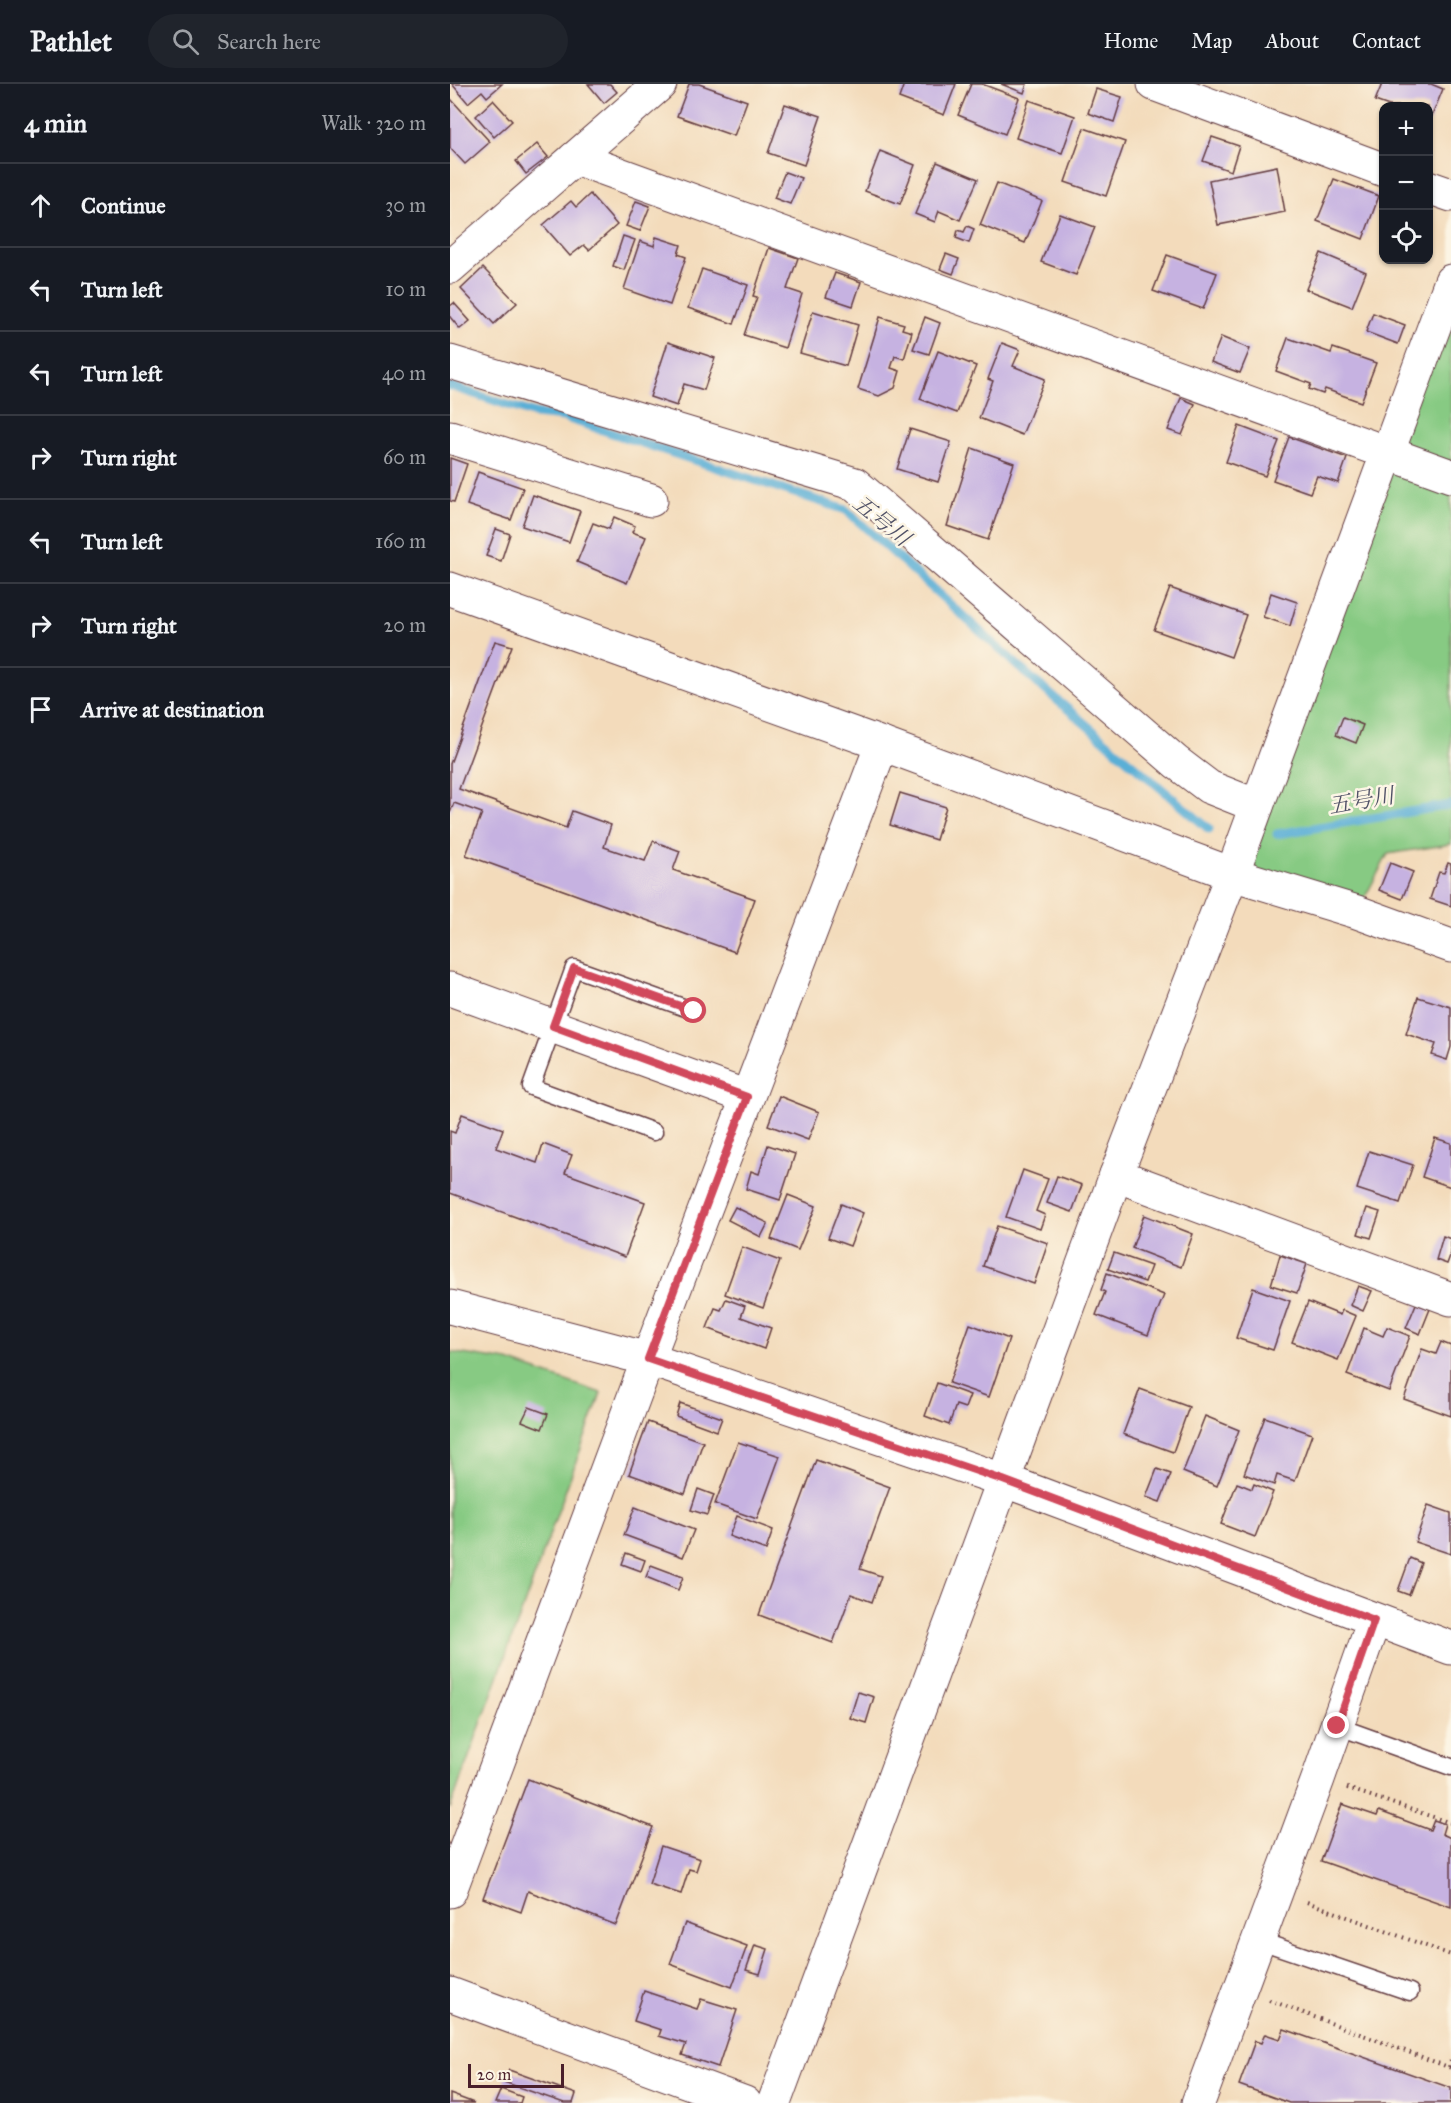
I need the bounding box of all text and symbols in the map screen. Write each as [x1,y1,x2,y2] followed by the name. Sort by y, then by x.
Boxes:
[148,14,568,68] search box
[30,24,112,59] text: Pathlet
[169,25,202,58] icon: search
[217,28,321,55] text: Search here
[1103,28,1158,54] text: Home
[1191,28,1232,54] text: Map
[1265,28,1319,54] text: About
[1352,28,1421,54] text: Contact
[1379,102,1433,264] map controls
[1379,102,1433,156] button: +
[24,107,87,139] text: 4 min
[321,111,426,135] text: Walk · 320 m
[1379,156,1433,210] button: −
[24,189,57,222] icon: ahead
[81,192,166,219] text: Continue
[385,193,426,217] text: 30 m
[1379,210,1433,264] button: locate
[24,273,57,306] icon: left
[81,276,163,303] text: Turn left
[385,277,426,301] text: 10 m
[24,357,57,390] icon: left
[81,360,163,387] text: Turn left
[382,361,426,385] text: 40 m
[24,441,57,474] icon: right
[81,444,177,471] text: Turn right
[383,445,426,469] text: 60 m
[848,489,917,553] water label: 五号川
[24,525,57,558] icon: left
[81,528,163,555] text: Turn left
[375,529,426,553] text: 160 m
[24,609,57,642] icon: right
[81,612,177,639] text: Turn right
[383,613,426,637] text: 20 m
[24,693,57,726] icon: arrive
[81,696,264,723] text: Arrive at destination
[1326,781,1398,820] water label: 五号川
[680,997,706,1023] route start
[1323,1712,1349,1738] route end
[468,2061,564,2088] scale bar
[477,2065,511,2084] text: 20 m

